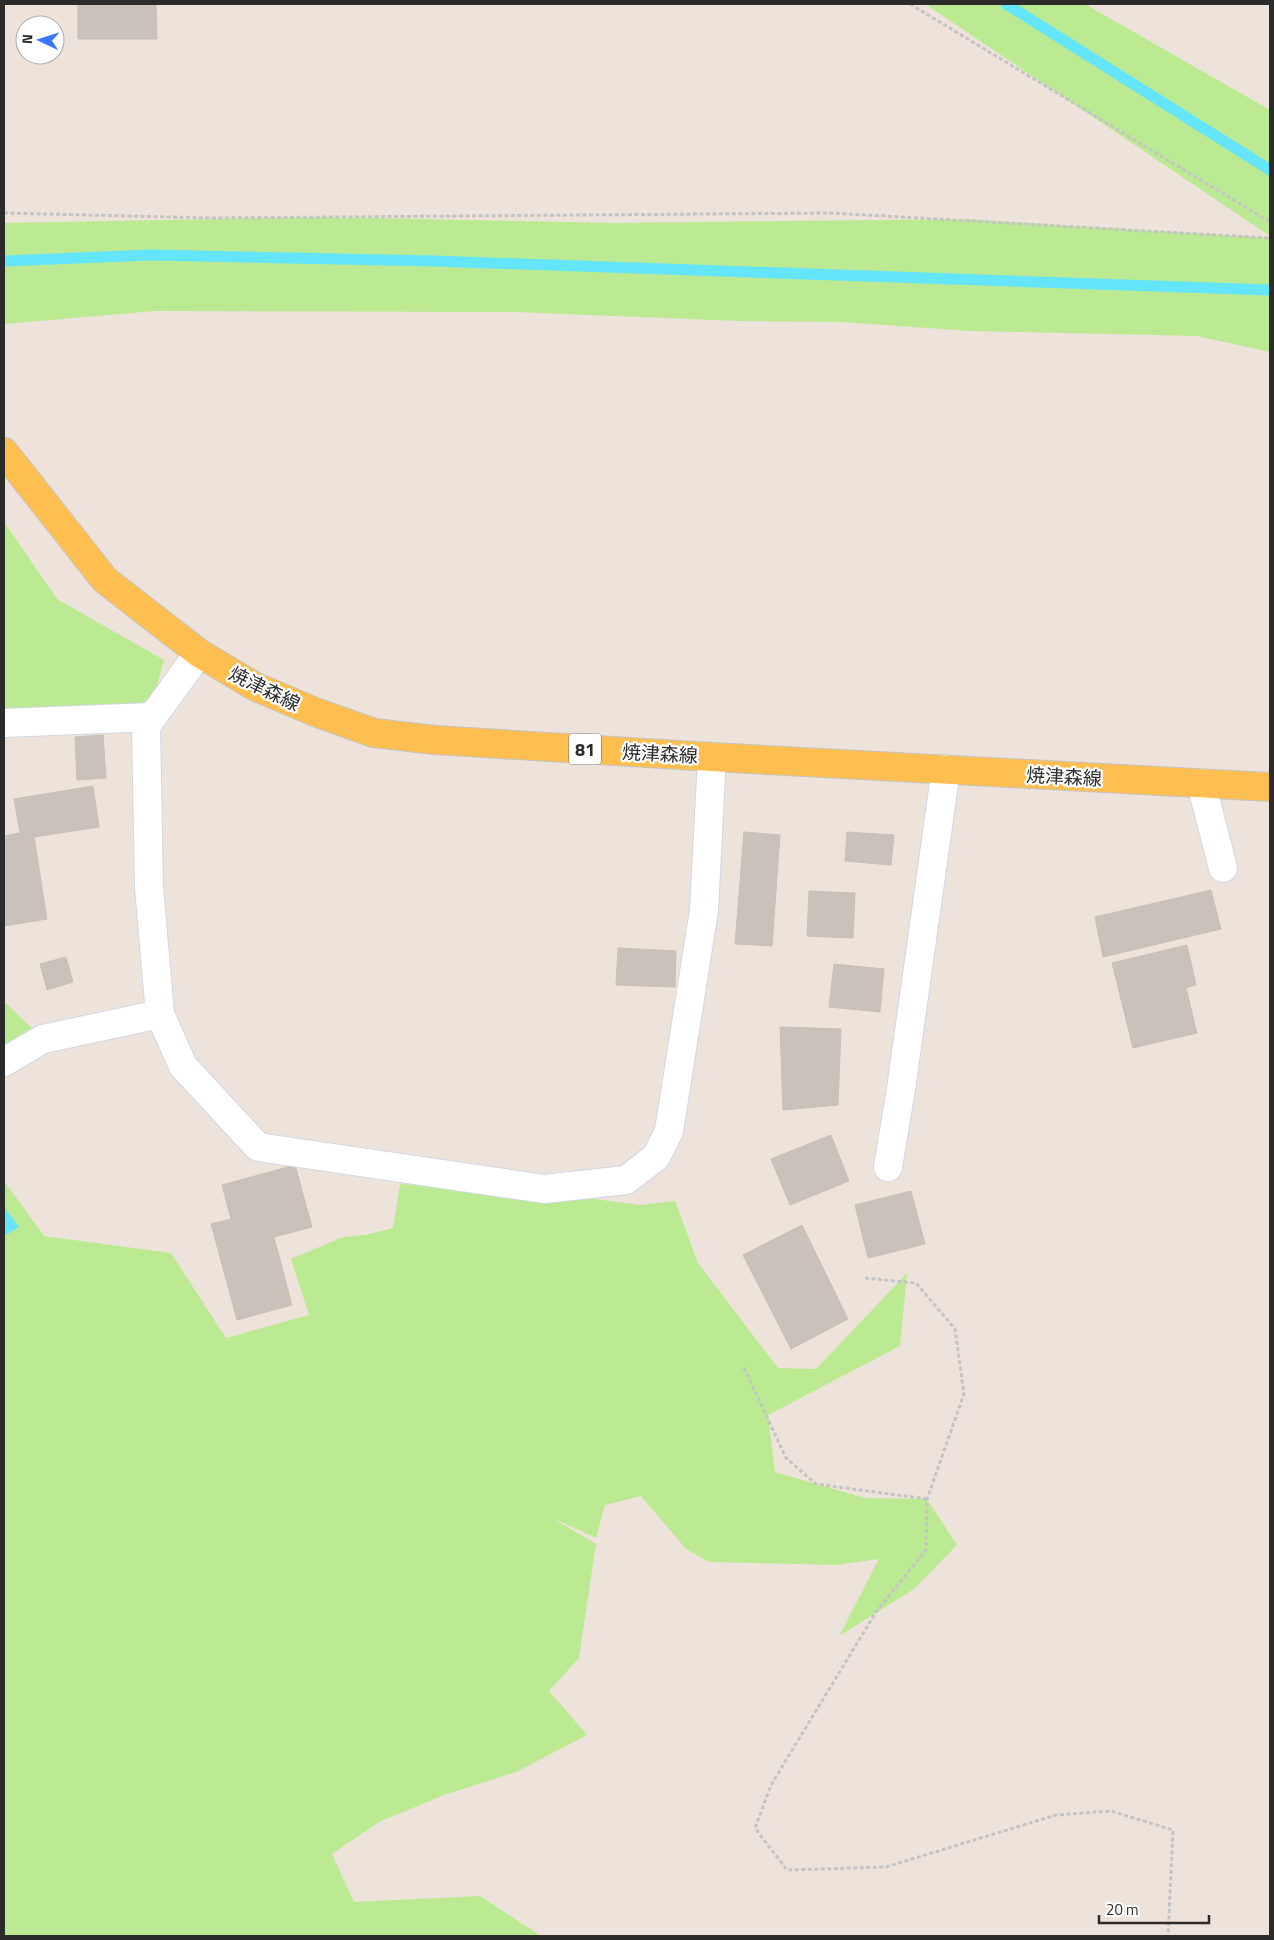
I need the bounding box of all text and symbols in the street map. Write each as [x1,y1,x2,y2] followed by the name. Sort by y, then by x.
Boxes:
[15,15,65,65] north arrow
[16,33,37,45] text: N
[224,658,306,718] street label: 焼津森線
[569,734,601,764] road number: 81
[621,737,699,769] street label: 焼津森線
[1025,760,1103,792] street label: 焼津森線
[1099,1892,1209,1924] scale bar
[1106,1898,1139,1921] text: 20 m

